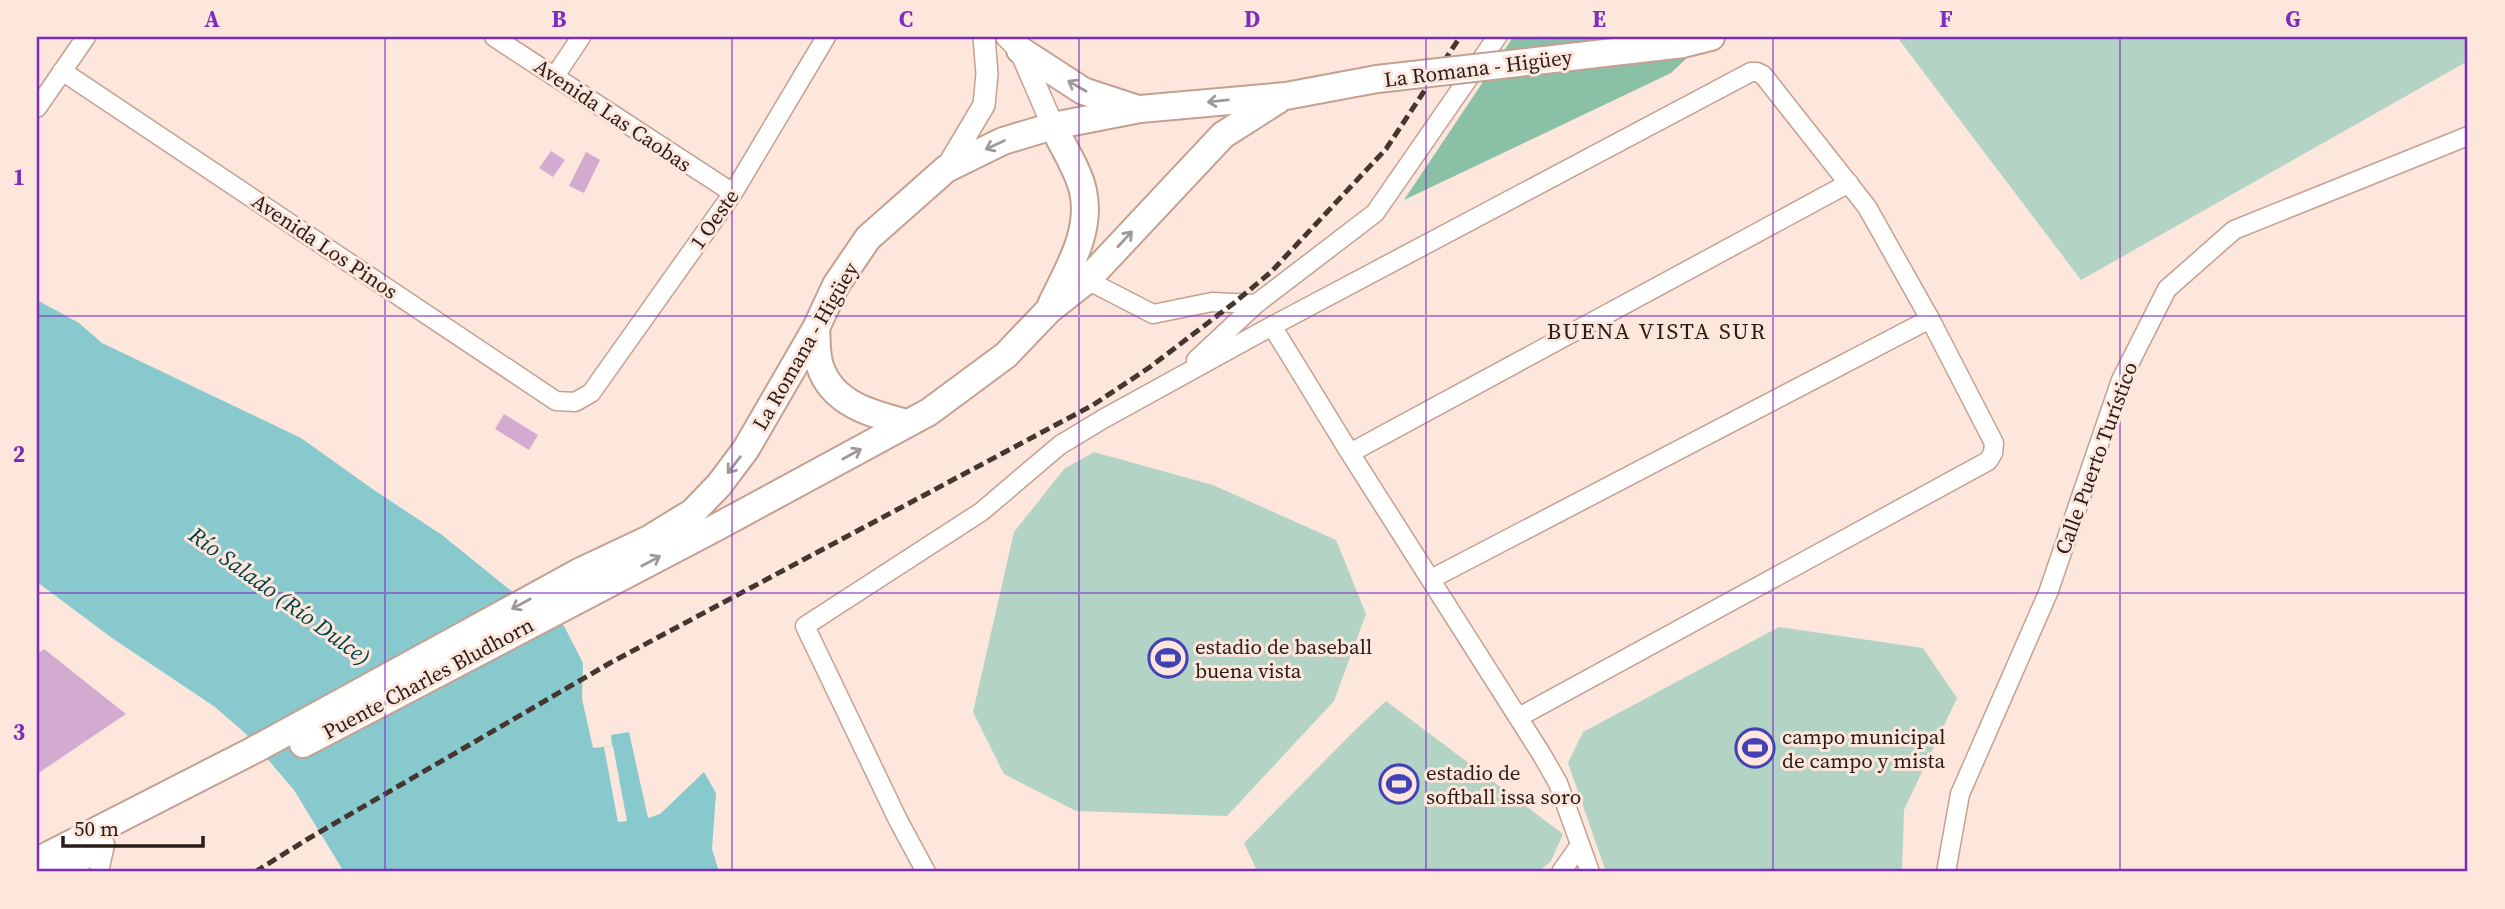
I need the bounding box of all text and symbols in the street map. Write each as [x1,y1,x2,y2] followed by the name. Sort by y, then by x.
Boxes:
[204,3,220,35] text: A
[552,3,567,35] text: B
[899,3,913,35] text: C
[1244,3,1260,35] text: D
[1592,3,1606,35] text: E
[1939,3,1953,35] text: F
[2285,3,2301,35] text: G
[1382,42,1574,94] street label: La Romana - Higüey
[529,51,697,179] street label: Avenida Las Caobas
[1067,79,1087,93] one-way arrow
[1207,95,1230,108] one-way arrow
[985,139,1006,152] one-way arrow
[13,161,25,193] text: 1
[683,183,745,255] street label: 1 Oeste
[246,186,404,306] street label: Avenida Los Pinos
[1116,231,1133,249] one-way arrow
[745,257,865,435] street label: La Romana - Higüey
[1547,315,1767,347] district label: BUENA VISTA SUR
[2048,358,2144,558] street label: Calle Puerto Turístico
[13,438,25,470] text: 2
[841,446,861,460] one-way arrow
[726,456,741,474] one-way arrow
[182,518,378,673] water label: Río Salado (Río Dulce)
[640,554,661,568] one-way arrow
[511,598,532,611] one-way arrow
[317,610,539,746] street label: Puente Charles Bludhorn
[1195,632,1372,685] place label: estadio de baseball buena vista
[1147,637,1189,679] sports icon: estadio de baseball buena vista
[13,716,25,748] text: 3
[1782,722,1946,775] place label: campo municipal de campo y mista
[1734,727,1776,769] sports icon: campo municipal de campo y mista
[1426,758,1581,811] place label: estadio de softball issa soro
[1378,763,1420,805] sports icon: estadio de softball issa soro
[63,804,203,848] scale bar
[74,814,119,843] text: 50 m

